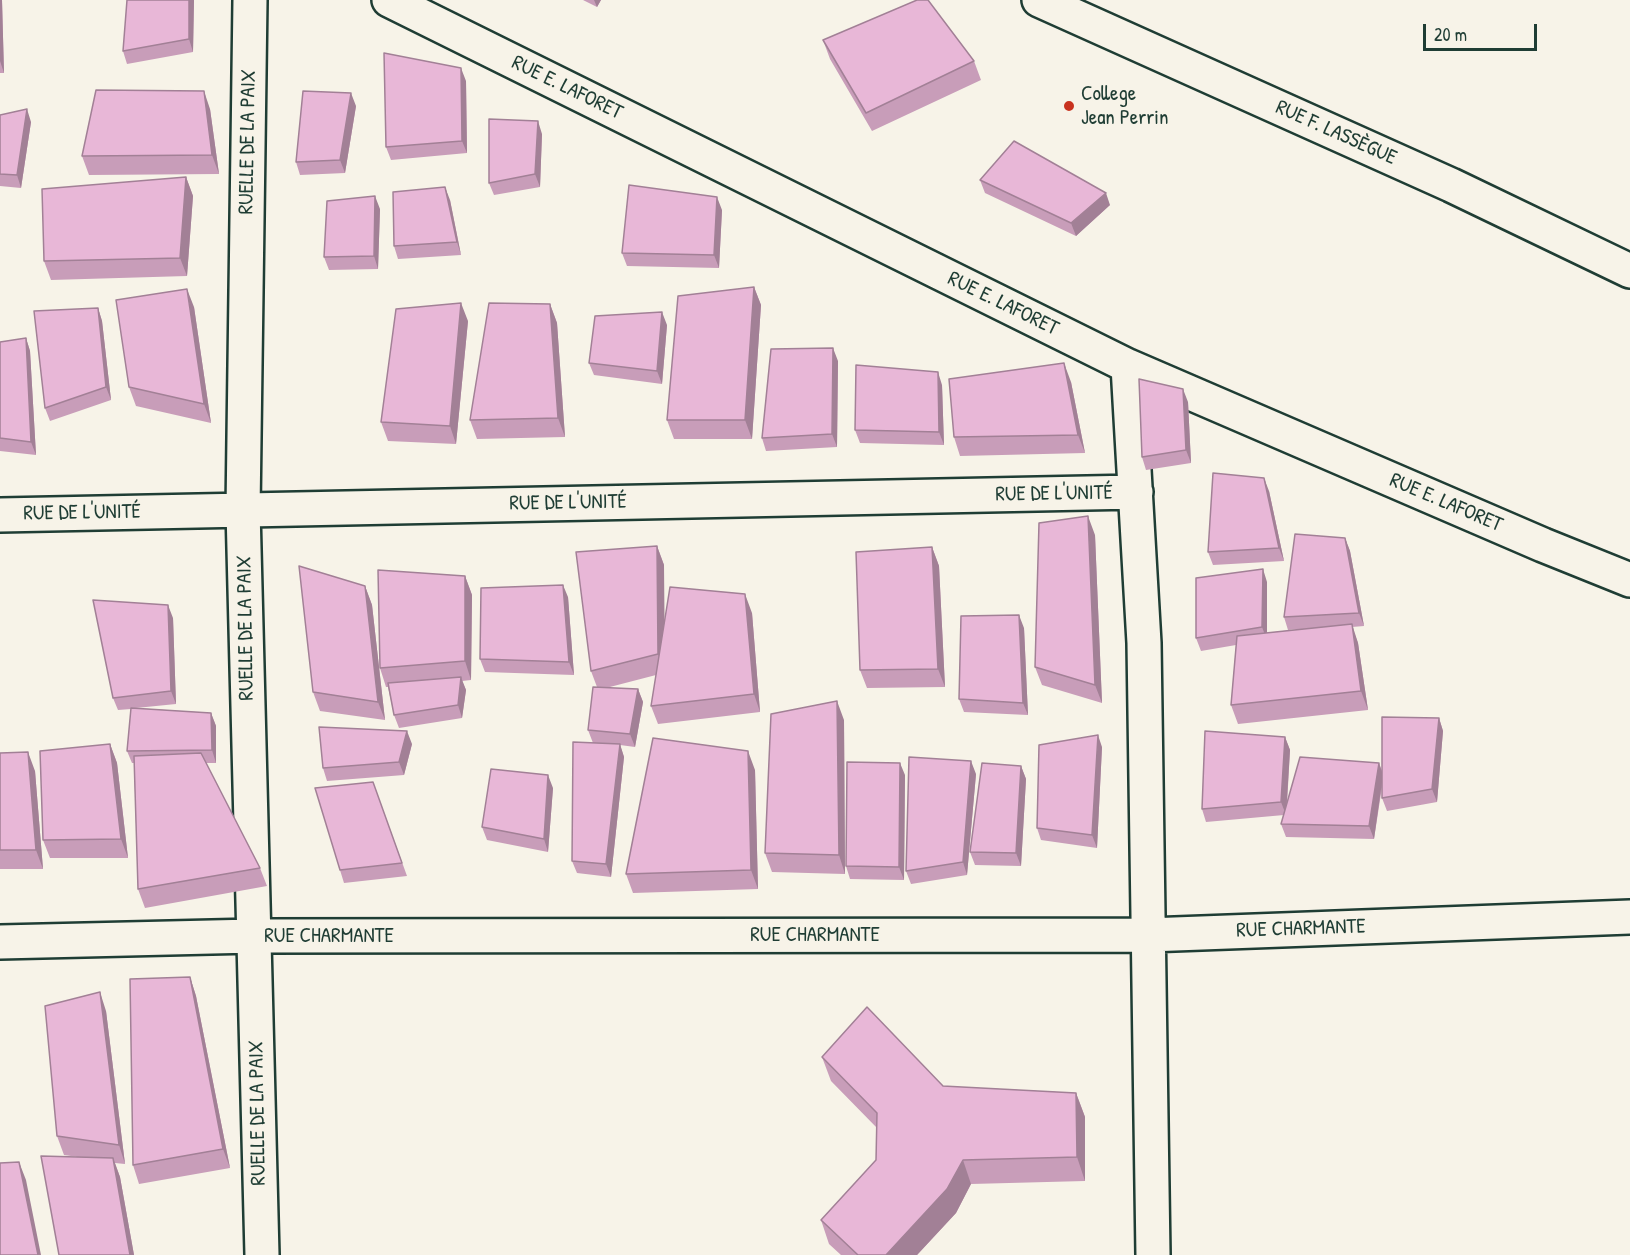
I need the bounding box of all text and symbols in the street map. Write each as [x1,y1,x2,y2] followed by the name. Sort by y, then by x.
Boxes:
[1426,12,1540,50] scale bar
[1434,22,1467,47] text: 20 m
[508,50,626,126] street label: RUE E. LAFORET
[234,69,262,215] street label: RUELLE DE LA PAIX
[1081,81,1169,131] place label: College Jean Perrin
[1272,95,1400,171] street label: RUE F. LASSÈGUE
[1062,99,1076,113] marker: College Jean Perrin
[944,266,1062,342] street label: RUE E. LAFORET
[1386,468,1506,538] street label: RUE E. LAFORET
[995,480,1113,508] street label: RUE DE L'UNITÉ
[509,489,627,517] street label: RUE DE L'UNITÉ
[23,499,141,527] street label: RUE DE L'UNITÉ
[232,555,260,701] street label: RUELLE DE LA PAIX
[1236,914,1366,944] street label: RUE CHARMANTE
[750,922,880,948] street label: RUE CHARMANTE
[264,923,394,949] street label: RUE CHARMANTE
[244,1040,272,1186] street label: RUELLE DE LA PAIX

